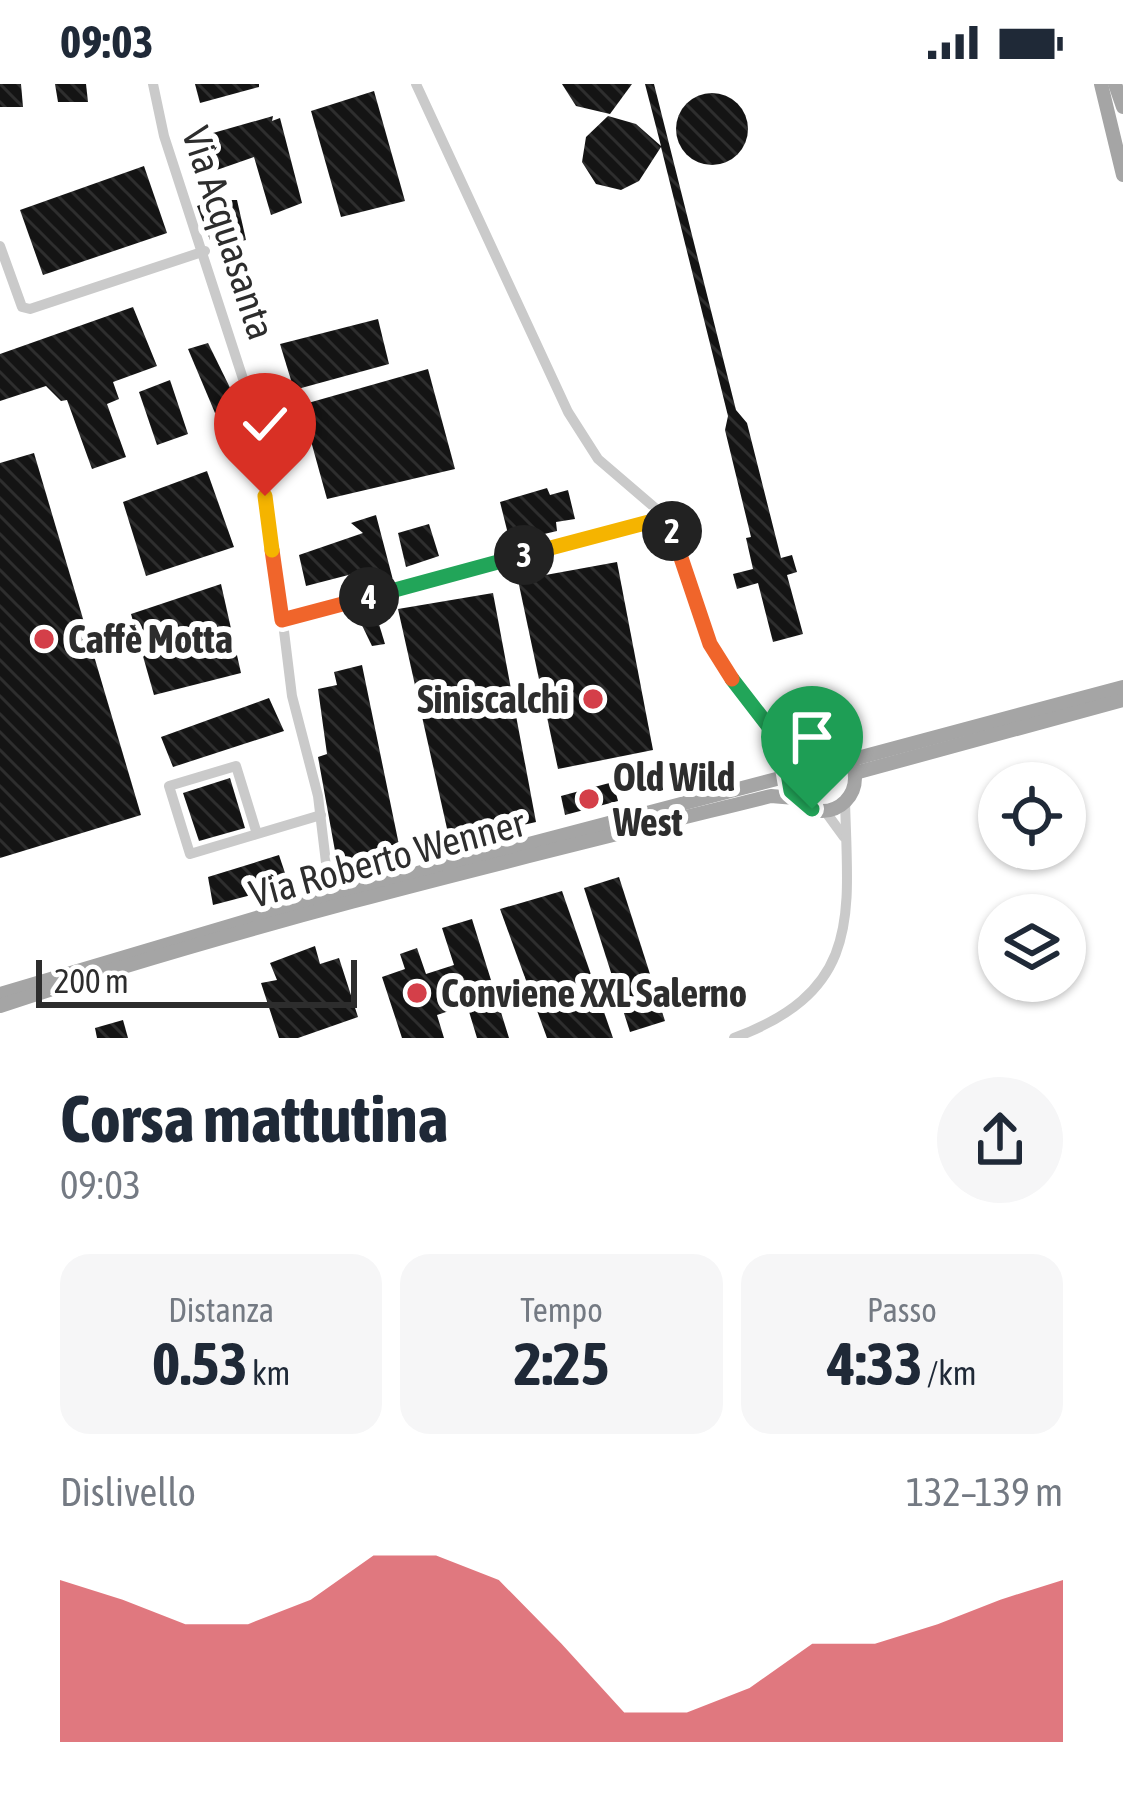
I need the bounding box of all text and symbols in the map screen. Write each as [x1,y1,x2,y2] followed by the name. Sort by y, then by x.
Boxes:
[60,16,154,68] text: 09:03
[174,121,284,345] street label: Via Acquasanta
[214,373,316,496] pin
[232,391,298,457] icon: check
[642,501,702,561] pin: 2
[664,512,680,550] text: 2
[494,525,554,585] pin: 3
[516,536,532,574] text: 3
[339,567,399,627] pin: 4
[361,578,377,616] text: 4
[68,617,233,661] place label: Caffè Motta
[31,626,57,652] marker: Caffè Motta
[417,677,569,721] place label: Siniscalchi
[580,686,606,712] marker: Siniscalchi
[761,686,863,809] pin
[779,704,845,770] icon: arrive
[612,755,735,844] place label: Old Wild West
[978,762,1086,1002] map controls
[978,762,1086,870] button: locate
[576,786,602,812] marker: Old Wild West
[245,800,530,916] street label: Via Roberto Wenner
[978,894,1086,1002] button: layers
[36,954,357,1007] scale bar
[54,962,129,1000] text: 200 m
[441,971,747,1015] place label: Conviene XXL Salerno
[404,980,430,1006] marker: Conviene XXL Salerno
[937,1077,1063,1203] button: share
[60,1080,448,1156] text: Corsa mattutina
[60,1163,141,1207] text: 09:03
[168,1291,274,1329] text: Distanza
[520,1291,603,1329] text: Tempo
[867,1291,937,1329] text: Passo
[152,1329,247,1398] text: 0.53
[514,1329,609,1398] text: 2:25
[827,1329,922,1398] text: 4:33
[247,1354,290,1392] text: km
[922,1354,976,1392] text: /km
[60,1470,196,1514] text: Dislivello
[906,1470,1063,1514] text: 132–139 m

